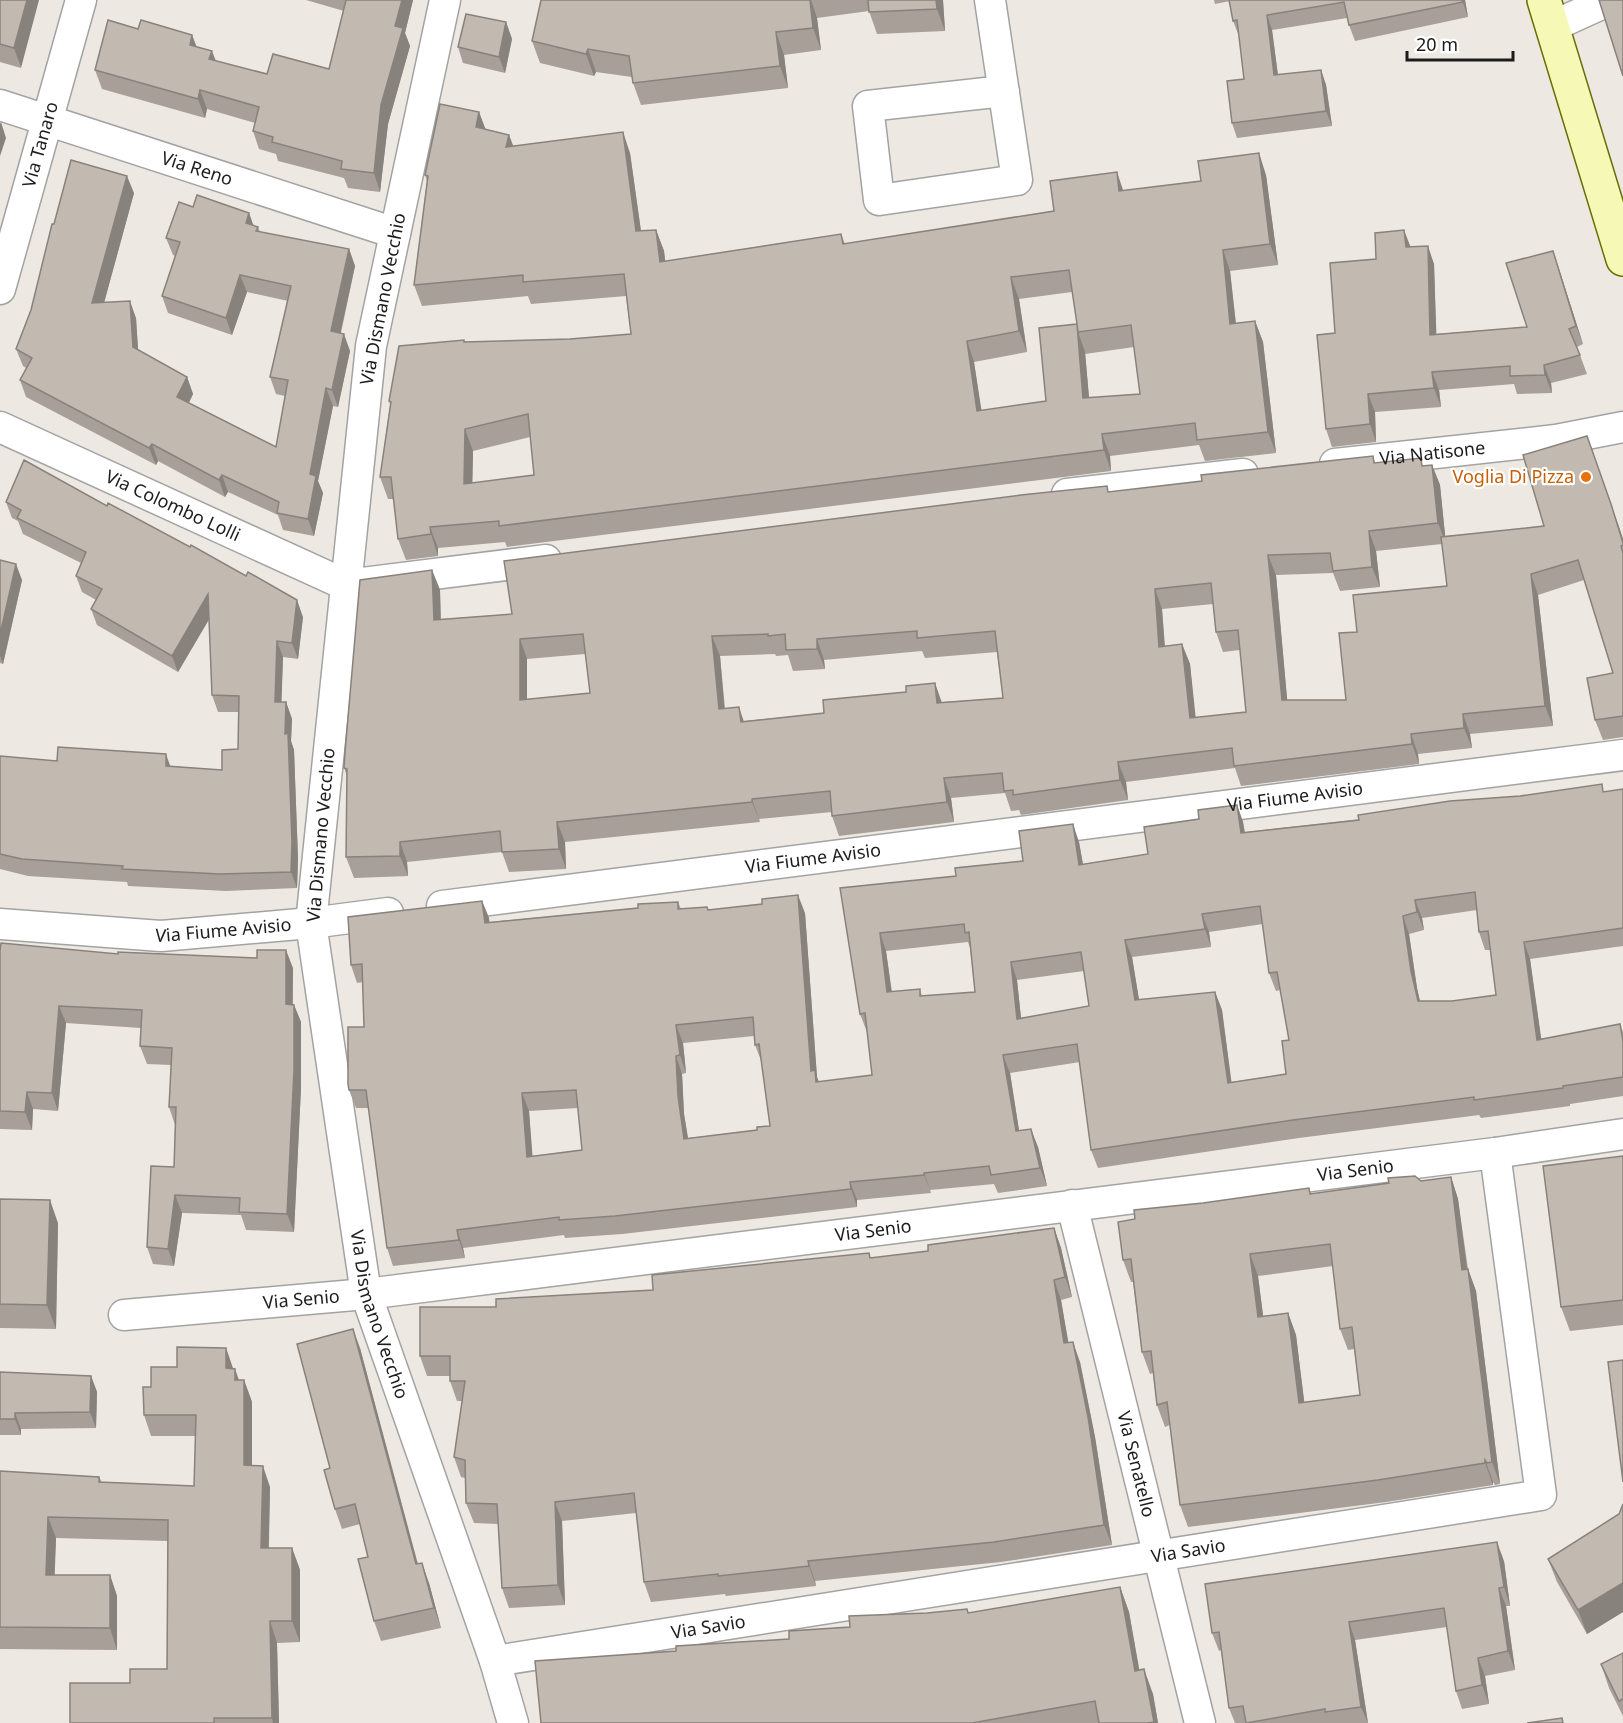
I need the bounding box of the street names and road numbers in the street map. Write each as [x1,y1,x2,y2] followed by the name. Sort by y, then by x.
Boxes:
[16,99,63,190] street label: Via Tanaro
[159,145,236,191] street label: Via Reno
[354,211,410,387] street label: Via Dismano Vecchio
[1378,435,1486,470] street label: Via Natisone
[102,464,245,546] street label: Via Colombo Lolli
[300,747,340,923] street label: Via Dismano Vecchio
[1226,775,1364,817] street label: Via Fiume Avisio
[744,837,882,878] street label: Via Fiume Avisio
[154,912,292,947] street label: Via Fiume Avisio
[1316,1153,1395,1186] street label: Via Senio
[833,1213,913,1246] street label: Via Senio
[346,1228,415,1402] street label: Via Dismano Vecchio
[262,1283,341,1314] street label: Via Senio
[1112,1408,1162,1519] street label: Via Senatello
[1149,1532,1227,1568] street label: Via Savio
[669,1608,747,1644] street label: Via Savio

